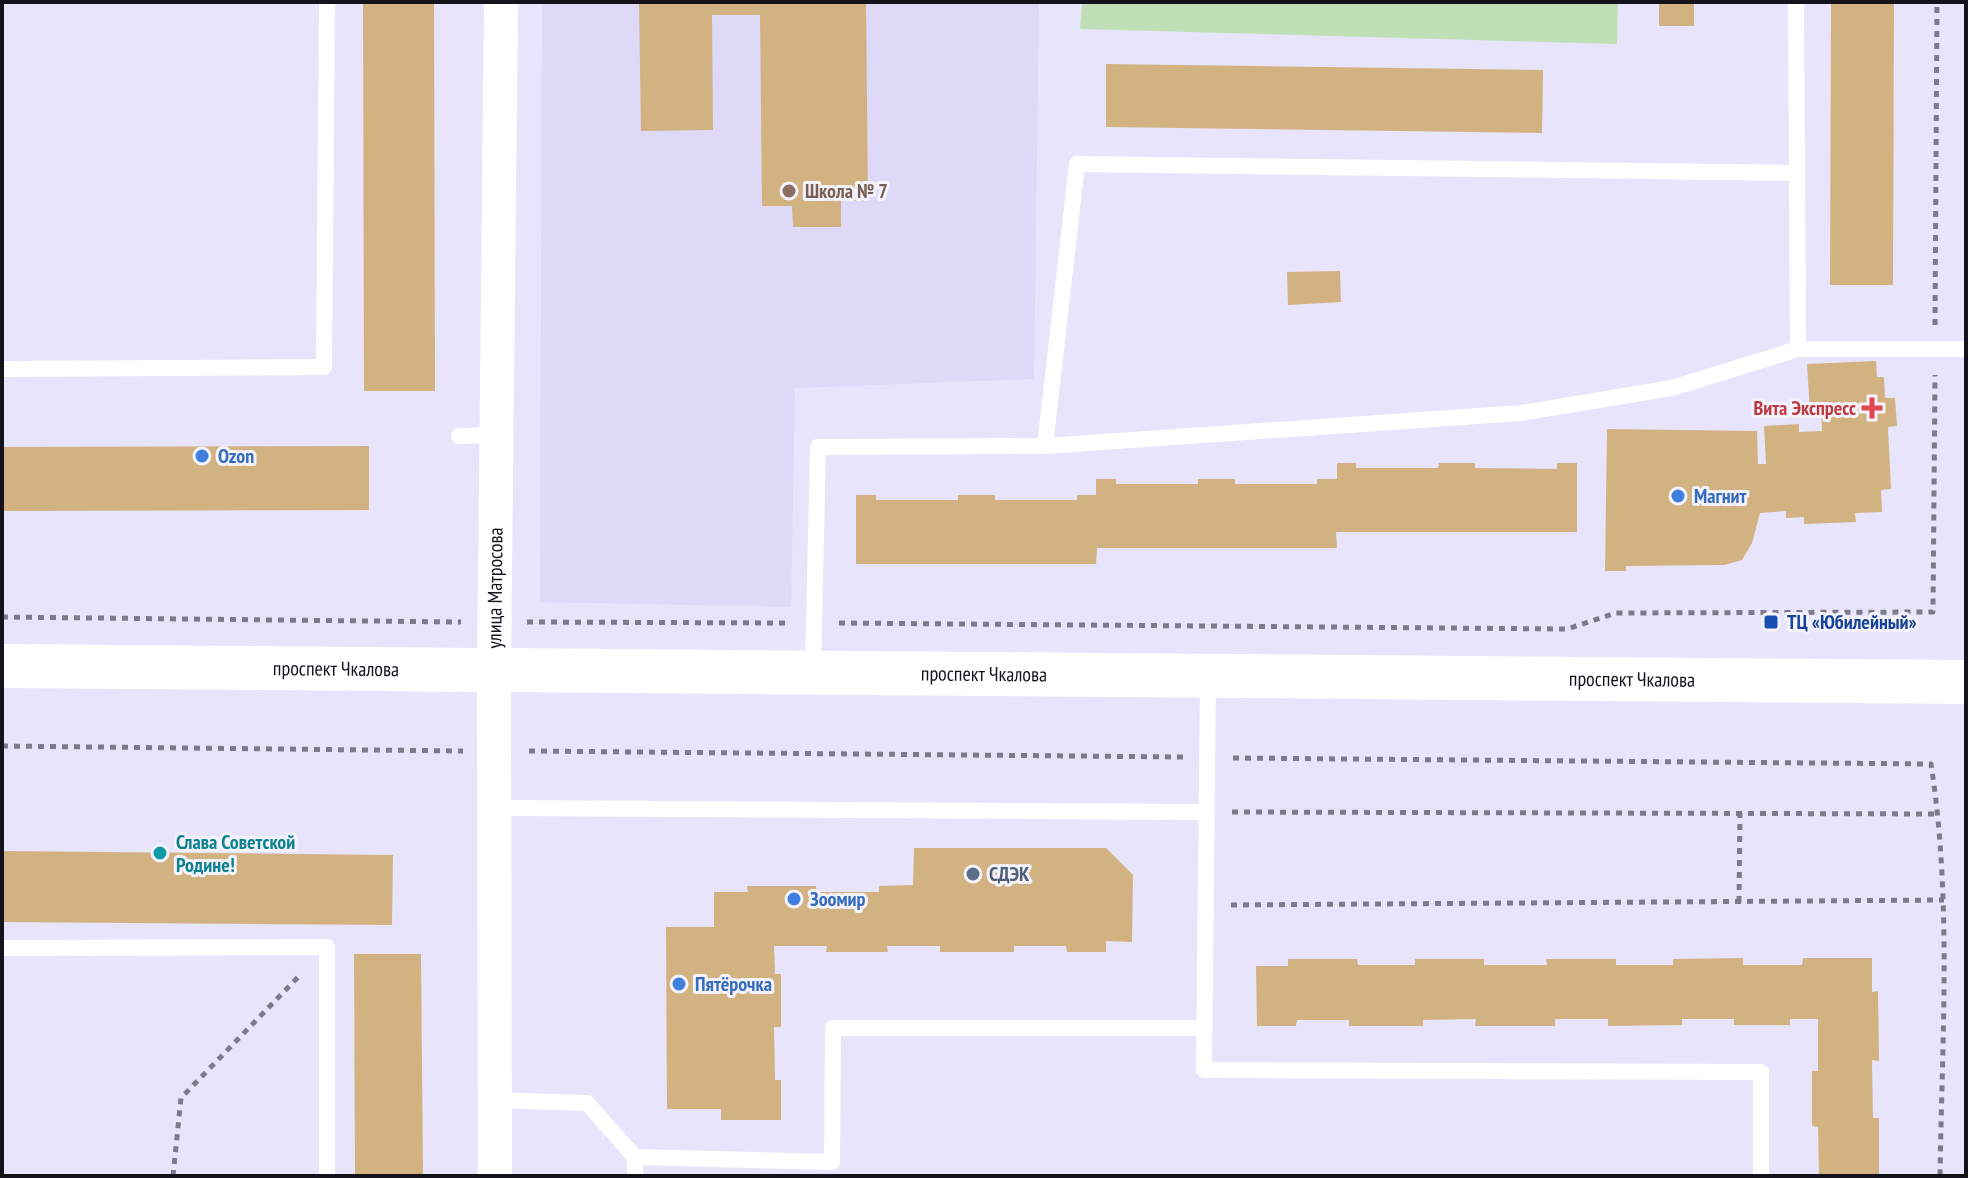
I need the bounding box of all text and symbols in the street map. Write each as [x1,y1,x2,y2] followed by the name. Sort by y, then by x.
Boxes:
[805,178,888,204] place label: Школа № 7
[780,182,798,200] marker: Школа № 7
[1753,395,1856,421] place label: Вита Экспресс
[1863,399,1881,417] marker: Вита Экспресс
[218,443,254,469] place label: Ozon
[193,447,211,465] marker: Ozon
[1694,483,1747,509] place label: Магнит
[1669,487,1687,505] marker: Магнит
[481,527,508,649] street label: улица Матросова
[1787,609,1917,635] place label: ТЦ «Юбилейный»
[1762,613,1780,631] marker: ТЦ «Юбилейный»
[273,655,399,682] street label: проспект Чкалова
[921,660,1047,688] street label: проспект Чкалова
[1569,666,1695,693] street label: проспект Чкалова
[176,829,295,878] place label: Слава Советской Родине!
[151,844,169,862] marker: Слава Советской Родине!
[989,861,1030,887] place label: СДЭК
[964,865,982,883] marker: СДЭК
[810,886,866,912] place label: Зоомир
[785,890,803,908] marker: Зоомир
[695,971,772,997] place label: Пятёрочка
[670,975,688,993] marker: Пятёрочка

